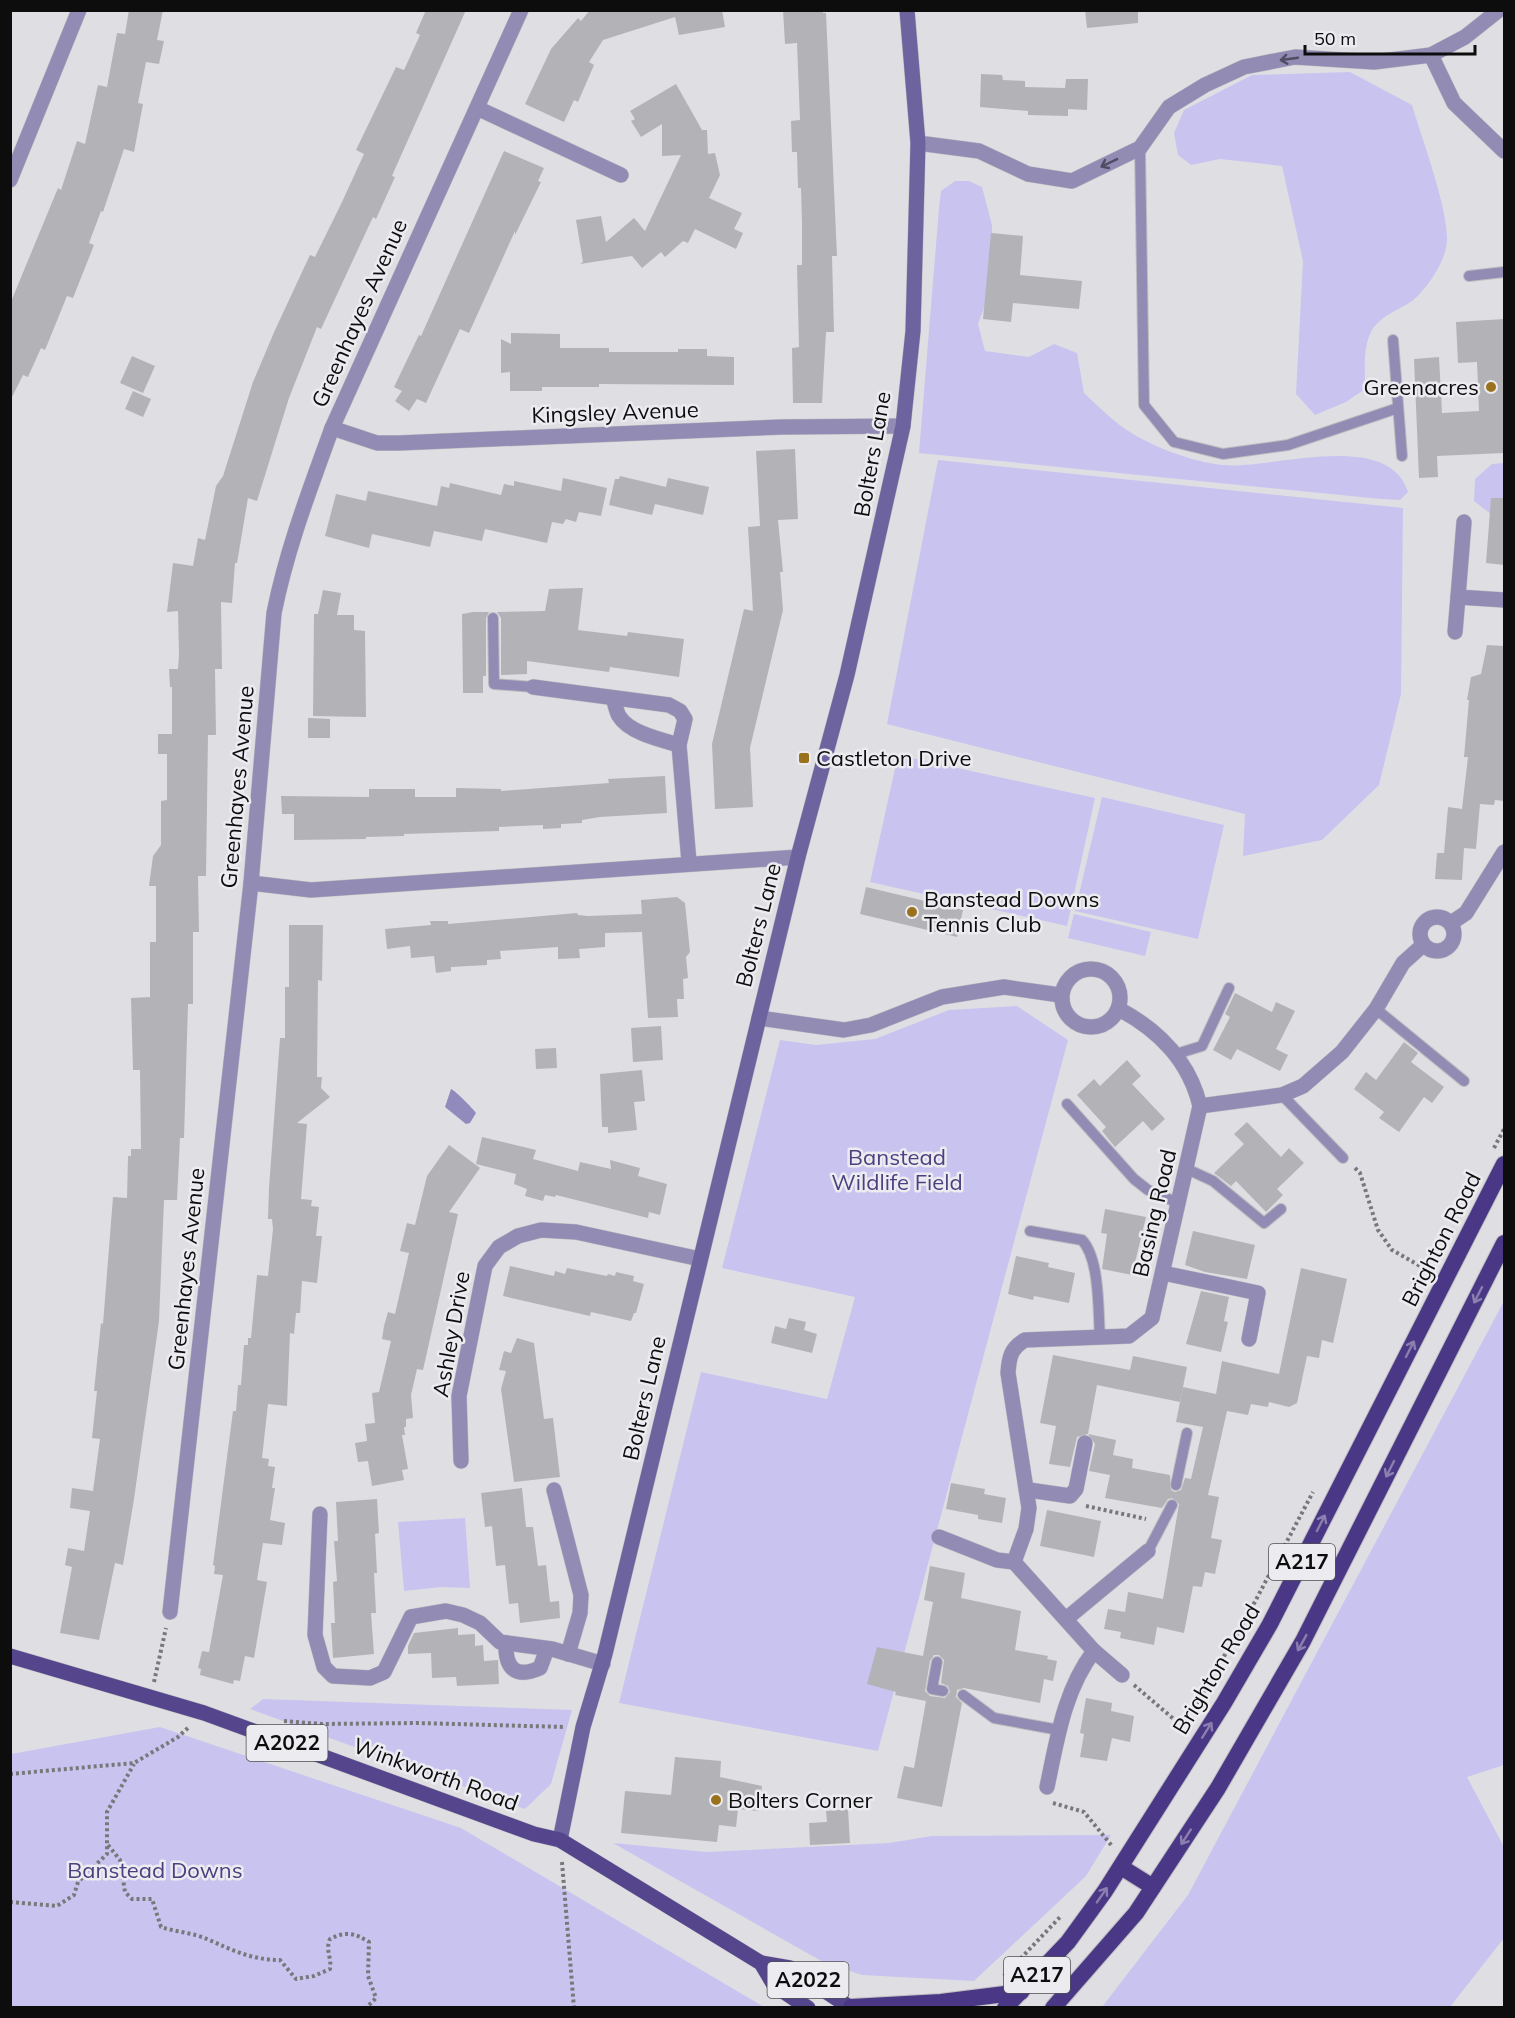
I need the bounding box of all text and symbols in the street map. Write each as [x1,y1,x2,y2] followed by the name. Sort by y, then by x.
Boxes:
[1305,18,1474,56] scale bar
[1314,27,1356,50] text: 50 m
[1280,53,1300,64] one-way arrow
[1101,157,1118,169] one-way arrow
[305,214,413,412] street label: Greenhayes Avenue
[1363,373,1479,401] place label: Greenacres
[1484,380,1498,394] marker: Greenacres
[847,389,897,519] street label: Bolters Lane
[531,395,699,429] street label: Kingsley Avenue
[214,684,260,890] street label: Greenhayes Avenue
[816,744,972,772] place label: Castleton Drive
[797,751,811,765] marker: Castleton Drive
[729,860,787,990] street label: Bolters Lane
[924,885,1099,938] place label: Banstead Downs Tennis Club
[905,905,919,919] marker: Banstead Downs Tennis Club
[831,1143,963,1196] park label: Banstead Wildlife Field
[1126,1146,1182,1280] street label: Basing Road
[161,1166,211,1372] street label: Greenhayes Avenue
[1395,1167,1487,1311] street label: Brighton Road
[426,1269,476,1399] street label: Ashley Drive
[1472,1285,1483,1303] one-way arrow
[616,1333,672,1463] street label: Bolters Lane
[1405,1341,1416,1359] one-way arrow
[1384,1459,1395,1477] one-way arrow
[1316,1514,1328,1532] one-way arrow
[1269,1544,1335,1580] road number: A217
[1166,1599,1266,1739] street label: Brighton Road
[1296,1633,1307,1651] one-way arrow
[1201,1722,1213,1739] one-way arrow
[246,1725,328,1761] road number: A2022
[349,1731,523,1817] street label: Winkworth Road
[728,1786,873,1814] place label: Bolters Corner
[709,1793,723,1807] marker: Bolters Corner
[1179,1829,1192,1846] one-way arrow
[67,1856,243,1884] park label: Banstead Downs
[1096,1887,1108,1904] one-way arrow
[1004,1957,1070,1993] road number: A217
[768,1962,848,1998] road number: A2022

